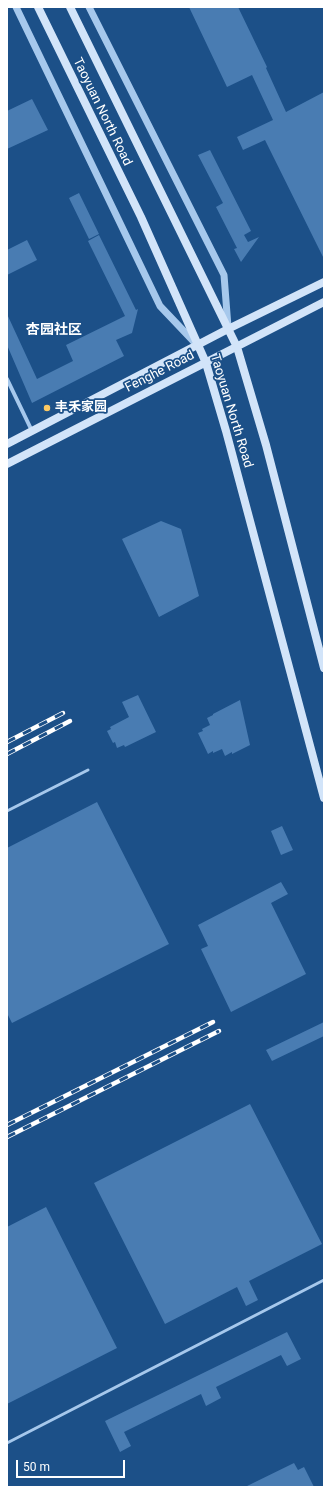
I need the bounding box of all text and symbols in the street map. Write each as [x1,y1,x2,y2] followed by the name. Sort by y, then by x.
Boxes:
[69,56,135,168] street label: Taoyuan North Road
[26,322,82,338] district label: 杏园社区
[123,348,197,396] street label: Fenghe Road
[206,352,256,470] street label: Taoyuan North Road
[55,400,107,416] place label: 丰禾家园
[42,403,52,413] marker: 丰禾家园
[18,1452,127,1478] scale bar
[23,1460,50,1474] text: 50 m

